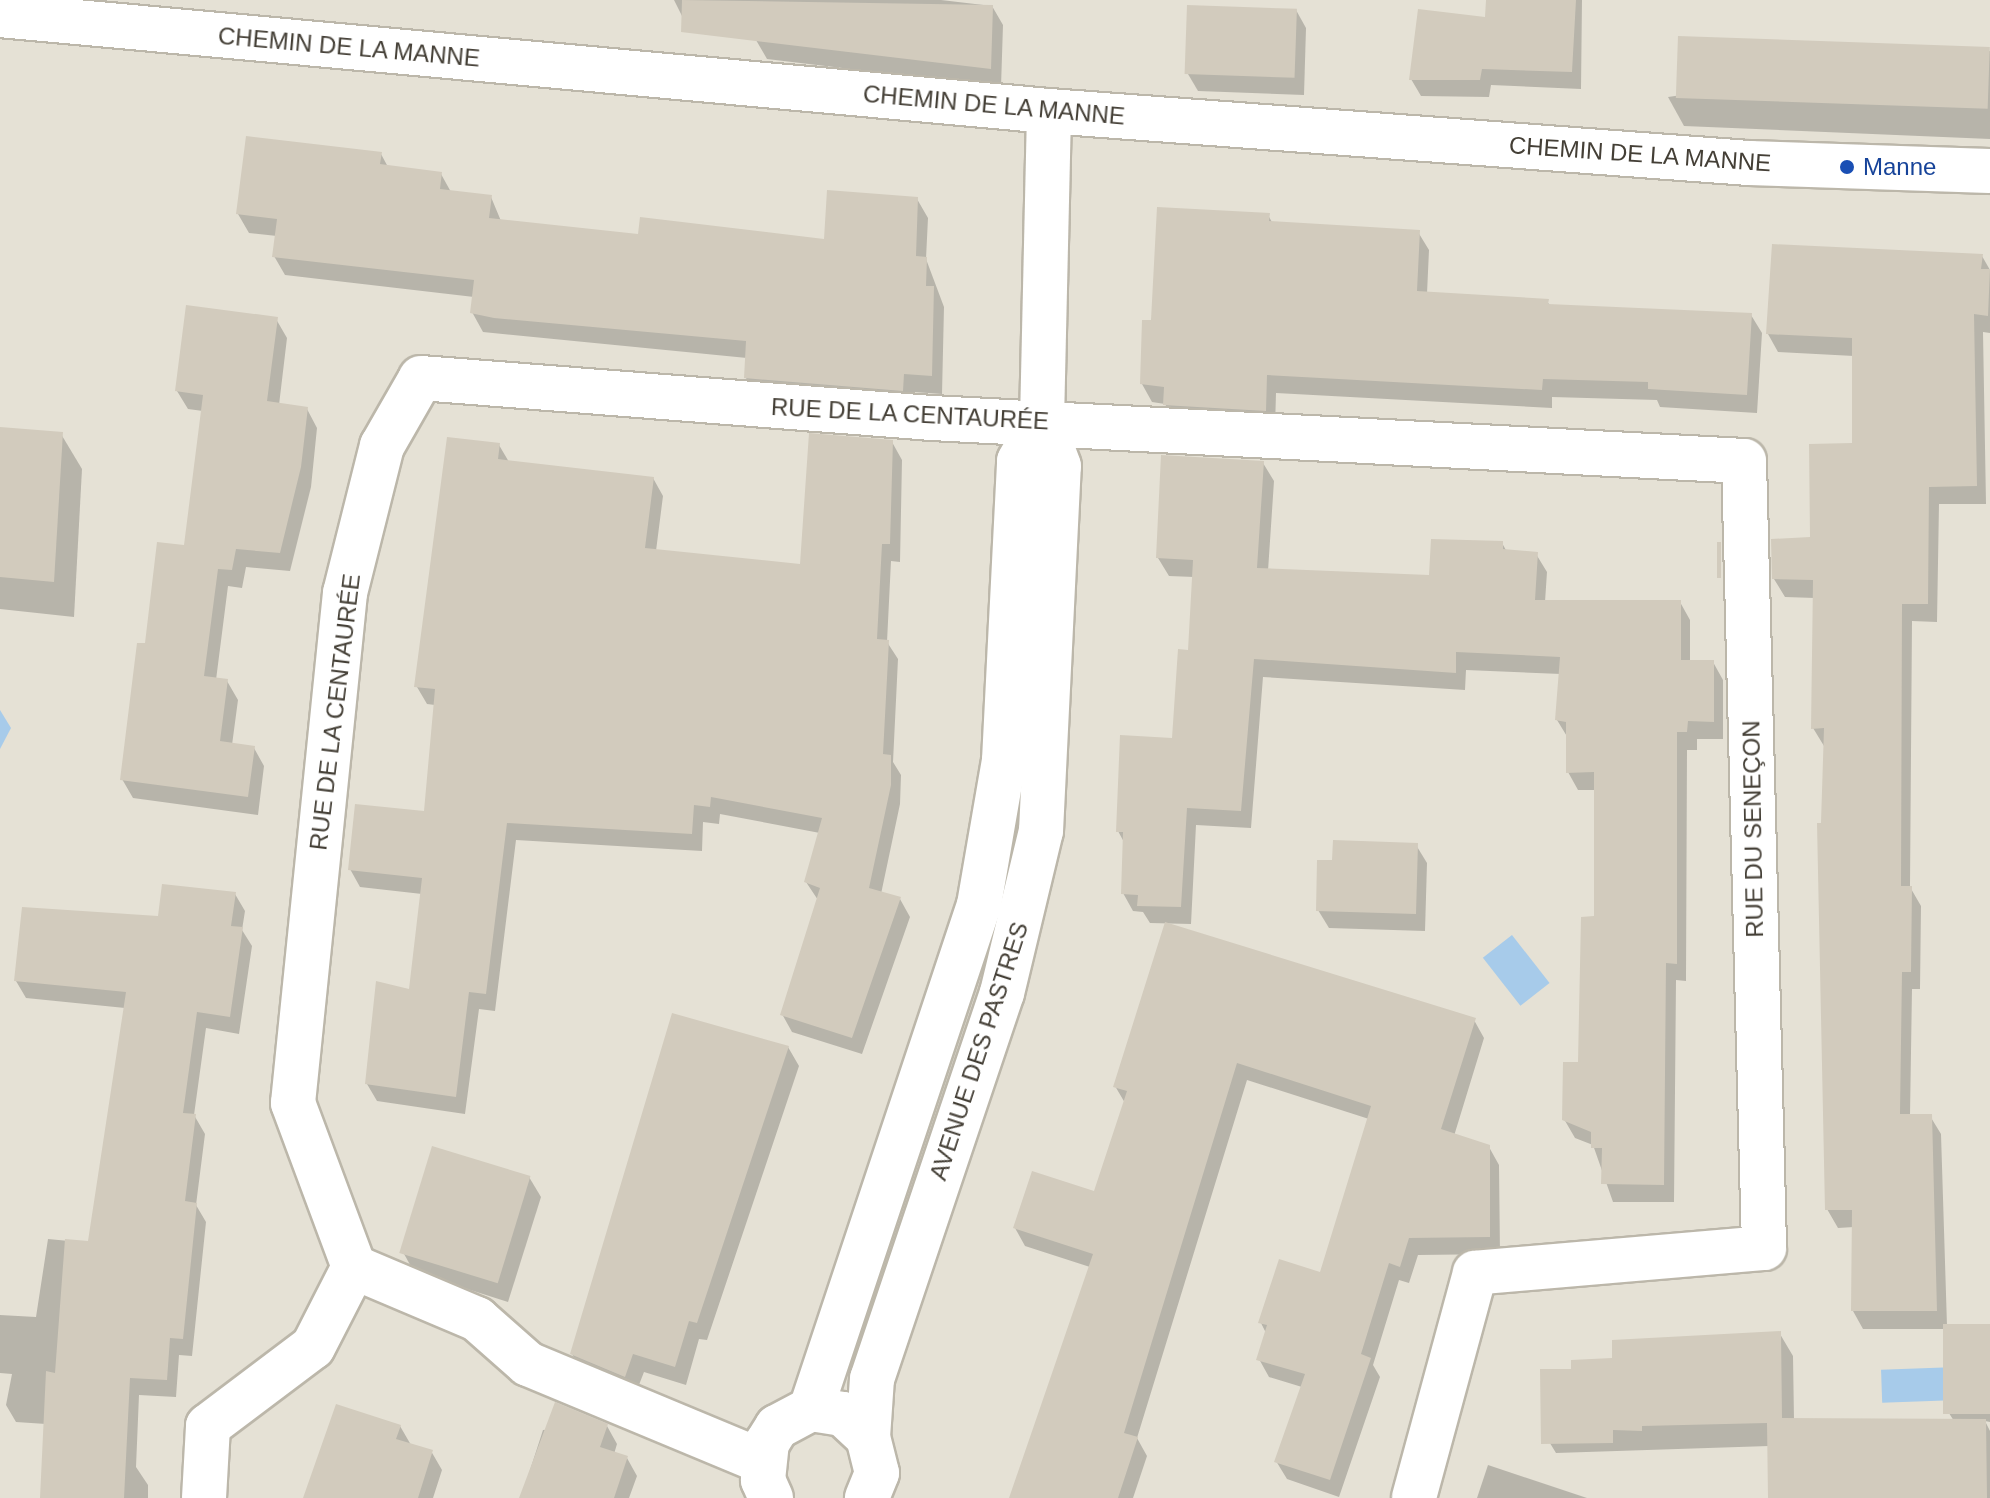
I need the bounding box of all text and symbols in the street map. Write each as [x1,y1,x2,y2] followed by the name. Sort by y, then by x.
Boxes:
[216,21,482,73] street label: CHEMIN DE LA MANNE
[861,79,1127,131] street label: CHEMIN DE LA MANNE
[1507,130,1773,178] street label: CHEMIN DE LA MANNE
[1863,153,1936,181] place label: Manne
[1838,158,1856,176] marker: Manne
[770,392,1050,436] street label: RUE DE LA CENTAURÉE
[304,571,366,853] street label: RUE DE LA CENTAURÉE
[1737,720,1769,938] street label: RUE DU SENEÇON
[924,918,1034,1184] street label: AVENUE DES PASTRES

